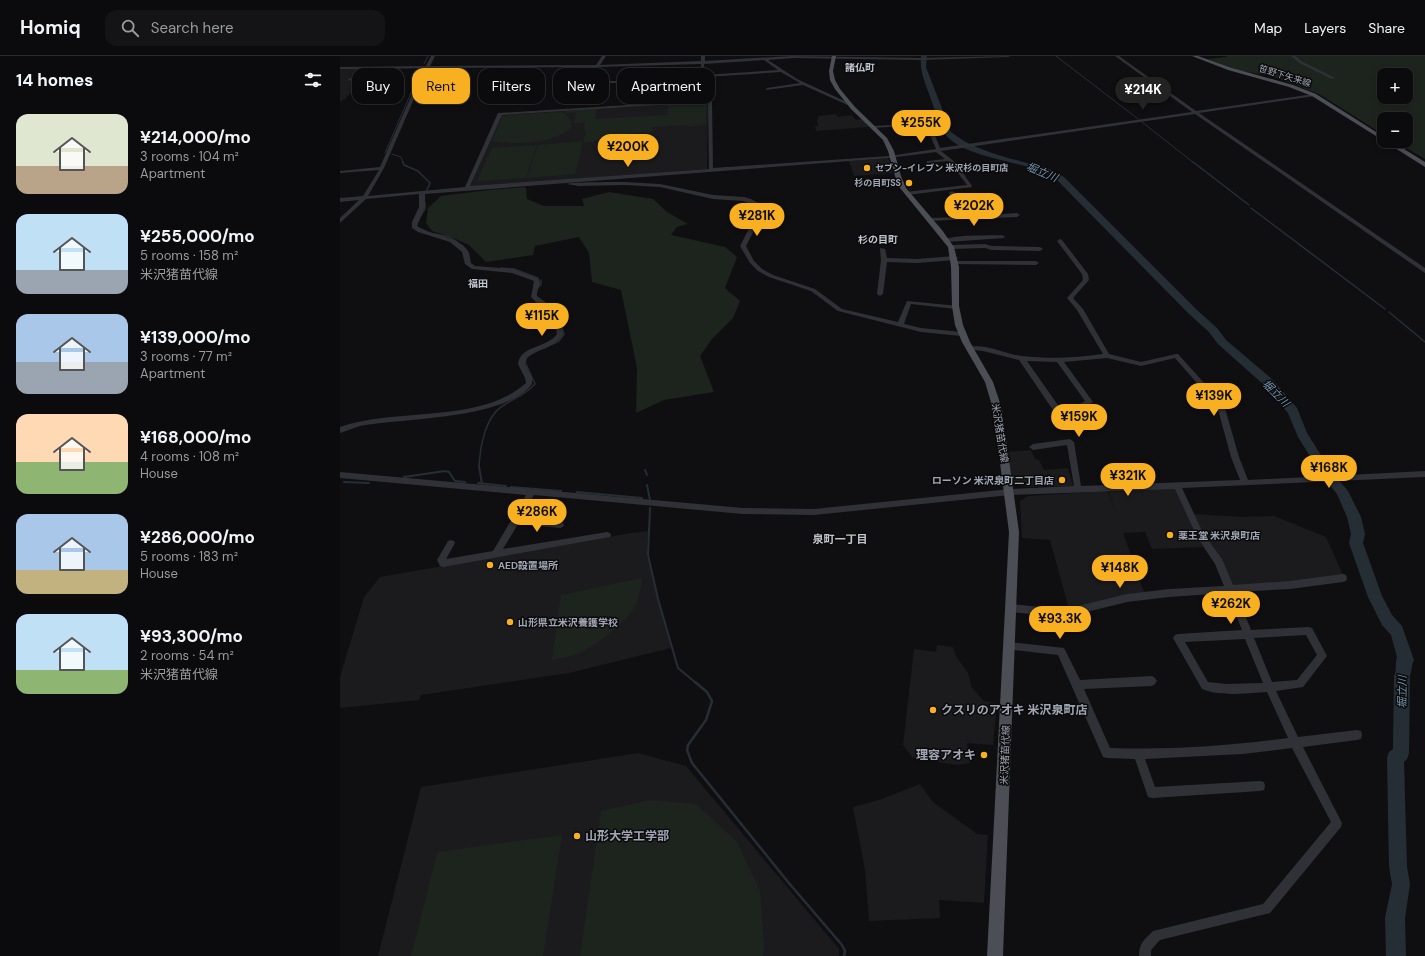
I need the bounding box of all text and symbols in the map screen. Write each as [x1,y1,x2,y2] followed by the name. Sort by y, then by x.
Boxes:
[105,10,385,46] search box
[20,15,81,40] text: Homiq
[119,17,141,39] icon: search
[151,18,233,38] text: Search here
[1254,19,1282,37] text: Map
[1304,19,1346,37] text: Layers
[1368,19,1405,37] text: Share
[845,61,875,74] district label: 諸仏町
[1257,62,1314,90] street label: 笹野下矢来線
[352,68,404,104] chip: Buy
[412,68,470,104] chip: Rent
[478,68,545,104] chip: Filters
[553,68,609,104] chip: New
[617,68,715,104] chip: Apartment
[1377,68,1413,148] map controls
[1377,68,1413,104] button: +
[16,69,93,91] text: 14 homes
[302,69,324,91] icon: filters
[1115,77,1171,111] pin: ¥214K
[1124,81,1162,98] text: ¥214K
[893,110,949,144] pin: ¥255K
[1377,112,1413,148] button: −
[901,114,941,131] text: ¥255K
[140,126,251,148] text: ¥214,000/mo
[48,130,96,178] icon: home
[600,134,656,168] pin: ¥200K
[607,138,649,155] text: ¥200K
[140,148,239,165] text: 3 rooms · 104 m²
[1024,159,1061,185] water label: 堀立川
[875,162,1008,174] place label: セブン-イレブン 米沢杉の目町店
[862,163,872,173] marker: セブン-イレブン 米沢杉の目町店
[140,165,205,182] text: Apartment
[854,177,902,189] place label: 杉の目町SS
[904,178,914,188] marker: 杉の目町SS
[946,193,1002,227] pin: ¥202K
[954,197,995,214] text: ¥202K
[729,203,785,237] pin: ¥281K
[738,207,776,224] text: ¥281K
[140,225,255,247] text: ¥255,000/mo
[48,230,96,278] icon: home
[858,233,898,246] district label: 杉の目町
[140,247,238,264] text: 5 rooms · 158 m²
[140,266,218,283] text: 米沢猪苗代線
[468,277,488,290] district label: 福田
[514,303,570,337] pin: ¥115K
[525,307,559,324] text: ¥115K
[140,326,251,348] text: ¥139,000/mo
[48,330,96,378] icon: home
[140,348,232,365] text: 3 rooms · 77 m²
[140,365,205,382] text: Apartment
[1259,376,1293,410] water label: 堀立川
[1186,383,1242,417] pin: ¥139K
[1195,387,1233,404] text: ¥139K
[989,402,1011,464] street label: 米沢猪苗代線
[1051,404,1107,438] pin: ¥159K
[1060,408,1098,425] text: ¥159K
[140,426,251,448] text: ¥168,000/mo
[48,430,96,478] icon: home
[140,448,239,465] text: 4 rooms · 108 m²
[1301,455,1357,489] pin: ¥168K
[1310,459,1348,476] text: ¥168K
[1100,463,1156,497] pin: ¥321K
[140,465,178,482] text: House
[1109,467,1147,484] text: ¥321K
[932,474,1054,487] place label: ローソン 米沢泉町二丁目店
[1057,475,1067,485] marker: ローソン 米沢泉町二丁目店
[509,499,565,533] pin: ¥286K
[517,503,557,520] text: ¥286K
[140,526,255,548] text: ¥286,000/mo
[1178,529,1260,542] place label: 薬王堂 米沢泉町店
[48,530,96,578] icon: home
[1165,530,1175,540] marker: 薬王堂 米沢泉町店
[813,532,868,546] district label: 泉町一丁目
[140,548,238,565] text: 5 rooms · 183 m²
[1092,555,1148,589] pin: ¥148K
[498,559,558,572] place label: AED設置場所
[1101,559,1139,576] text: ¥148K
[485,560,495,570] marker: AED設置場所
[140,565,178,582] text: House
[1203,591,1259,625] pin: ¥262K
[1211,595,1251,612] text: ¥262K
[1027,606,1093,640] pin: ¥93.3K
[1038,610,1082,627] text: ¥93.3K
[518,616,618,629] place label: 山形県立米沢養護学校
[505,617,515,627] marker: 山形県立米沢養護学校
[140,625,243,647] text: ¥93,300/mo
[48,630,96,678] icon: home
[140,647,234,664] text: 2 rooms · 54 m²
[140,666,218,683] text: 米沢猪苗代線
[1395,674,1409,709] water label: 堀立川
[941,702,1087,718] place label: クスリのアオキ 米沢泉町店
[928,705,938,715] marker: クスリのアオキ 米沢泉町店
[997,725,1013,785] street label: 米沢猪苗代線
[916,747,976,763] place label: 理容アオキ
[979,750,989,760] marker: 理容アオキ
[585,828,669,844] place label: 山形大学工学部
[572,831,582,841] marker: 山形大学工学部

